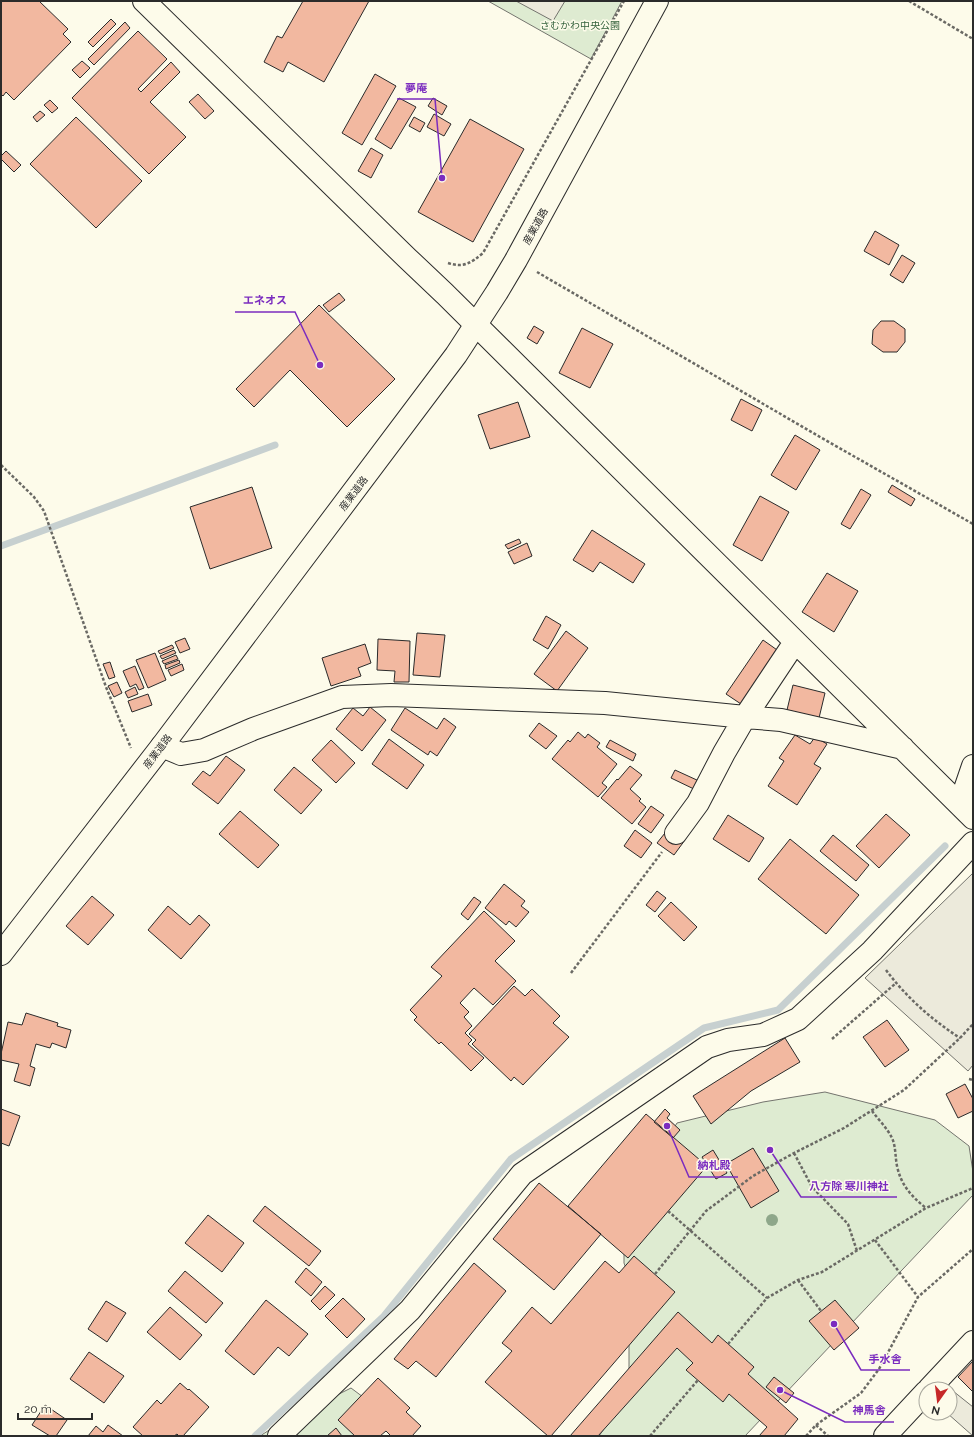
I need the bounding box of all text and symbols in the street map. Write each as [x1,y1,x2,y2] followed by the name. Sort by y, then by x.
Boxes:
[540,20,620,31] park label: さむかわ中央公園
[397,76,435,99] callout: 夢庵
[405,82,428,95] text: 夢庵
[521,206,550,246] street label: 産業道路
[235,289,295,312] callout: エネオス
[243,294,287,307] text: エネオス
[337,474,370,513] street label: 産業道路
[141,732,174,771] street label: 産業道路
[689,1154,738,1177] callout: 納札殿
[698,1159,731,1172] text: 納札殿
[801,1174,897,1197] callout: 八方除 寒川神社
[809,1180,889,1193] text: 八方除 寒川神社
[861,1347,910,1370] callout: 手水舎
[869,1353,902,1366] text: 手水舎
[918,1381,958,1421] north arrow
[18,1395,92,1421] scale bar
[845,1399,894,1422] callout: 神馬舎
[24,1402,52,1416] text: 20 m
[930,1403,941,1418] text: N
[853,1404,886,1417] text: 神馬舎

